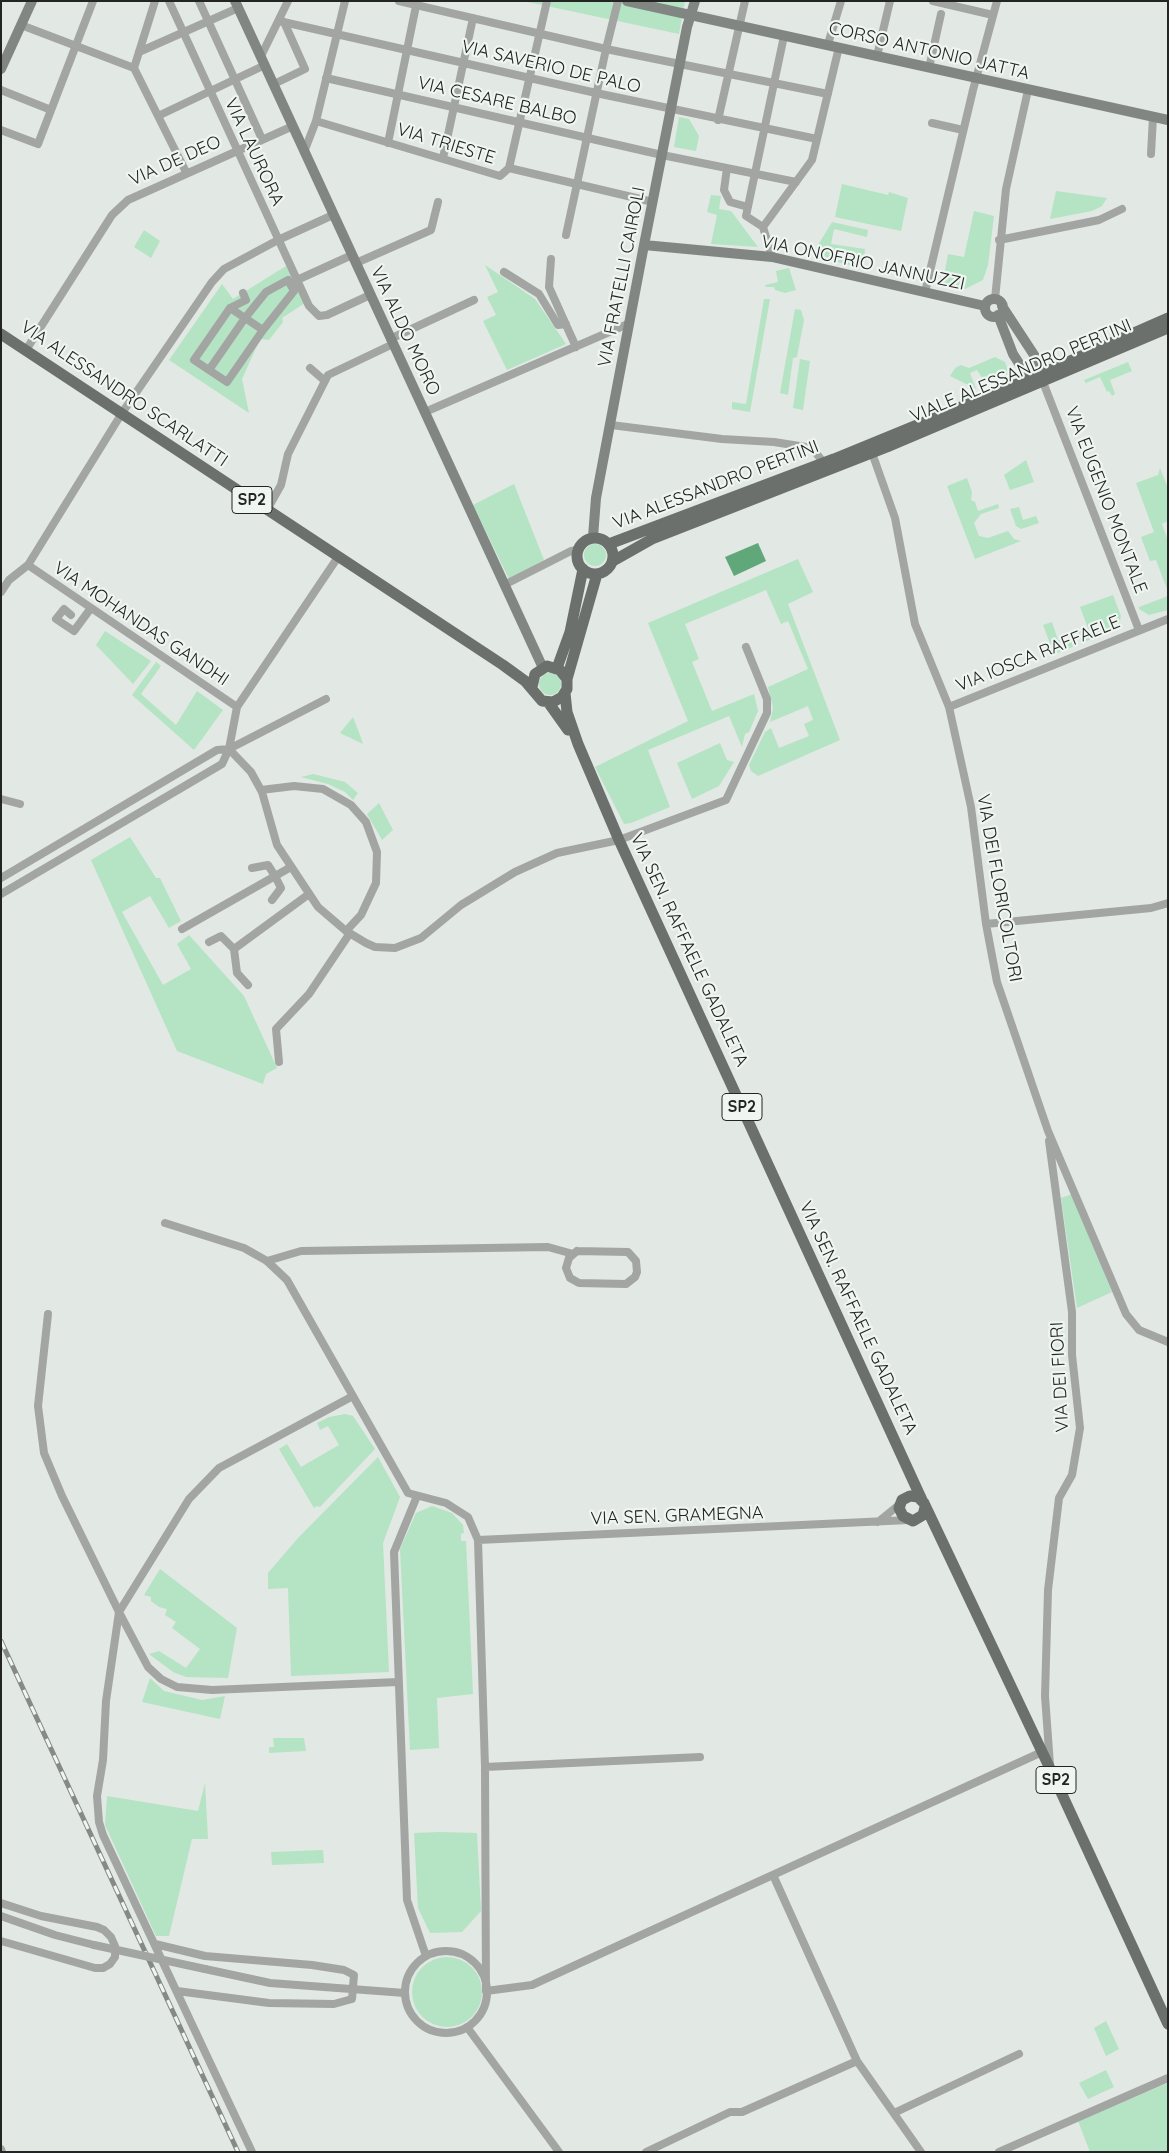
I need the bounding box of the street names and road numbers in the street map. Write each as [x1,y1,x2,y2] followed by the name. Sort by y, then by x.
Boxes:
[826,17,1032,85] street label: CORSO ANTONIO JATTA
[459,36,643,98] street label: VIA SAVERIO DE PALO
[415,72,579,130] street label: VIA CESARE BALBO
[220,95,288,209] street label: VIA LAURORA
[394,119,498,169] street label: VIA TRIESTE
[126,131,224,191] street label: VIA DE DEO
[594,185,650,369] street label: VIA FRATELLI CAIROLI
[759,231,967,295] street label: VIA ONOFRIO JANNUZZI
[366,263,444,399] street label: VIA ALDO MORO
[907,314,1135,428] street label: VIALE ALESSANDRO PERTINI
[16,316,232,472] street label: VIA ALESSANDRO SCARLATTI
[1060,404,1152,596] street label: VIA EUGENIO MONTALE
[610,436,822,534] street label: VIA ALESSANDRO PERTINI
[232,486,272,514] road number: SP2
[49,557,233,691] street label: VIA MOHANDAS GANDHI
[953,611,1123,697] street label: VIA IOSCA RAFFAELE
[972,792,1026,984] street label: VIA DEI FLORICOLTORI
[625,830,753,1070] street label: VIA SEN. RAFFAELE GADALETA
[722,1094,762,1120] road number: SP2
[794,1198,922,1438] street label: VIA SEN. RAFFAELE GADALETA
[1046,1321,1074,1433] street label: VIA DEI FIORI
[590,1502,764,1530] street label: VIA SEN. GRAMEGNA
[1036,1766,1076,1794] road number: SP2

